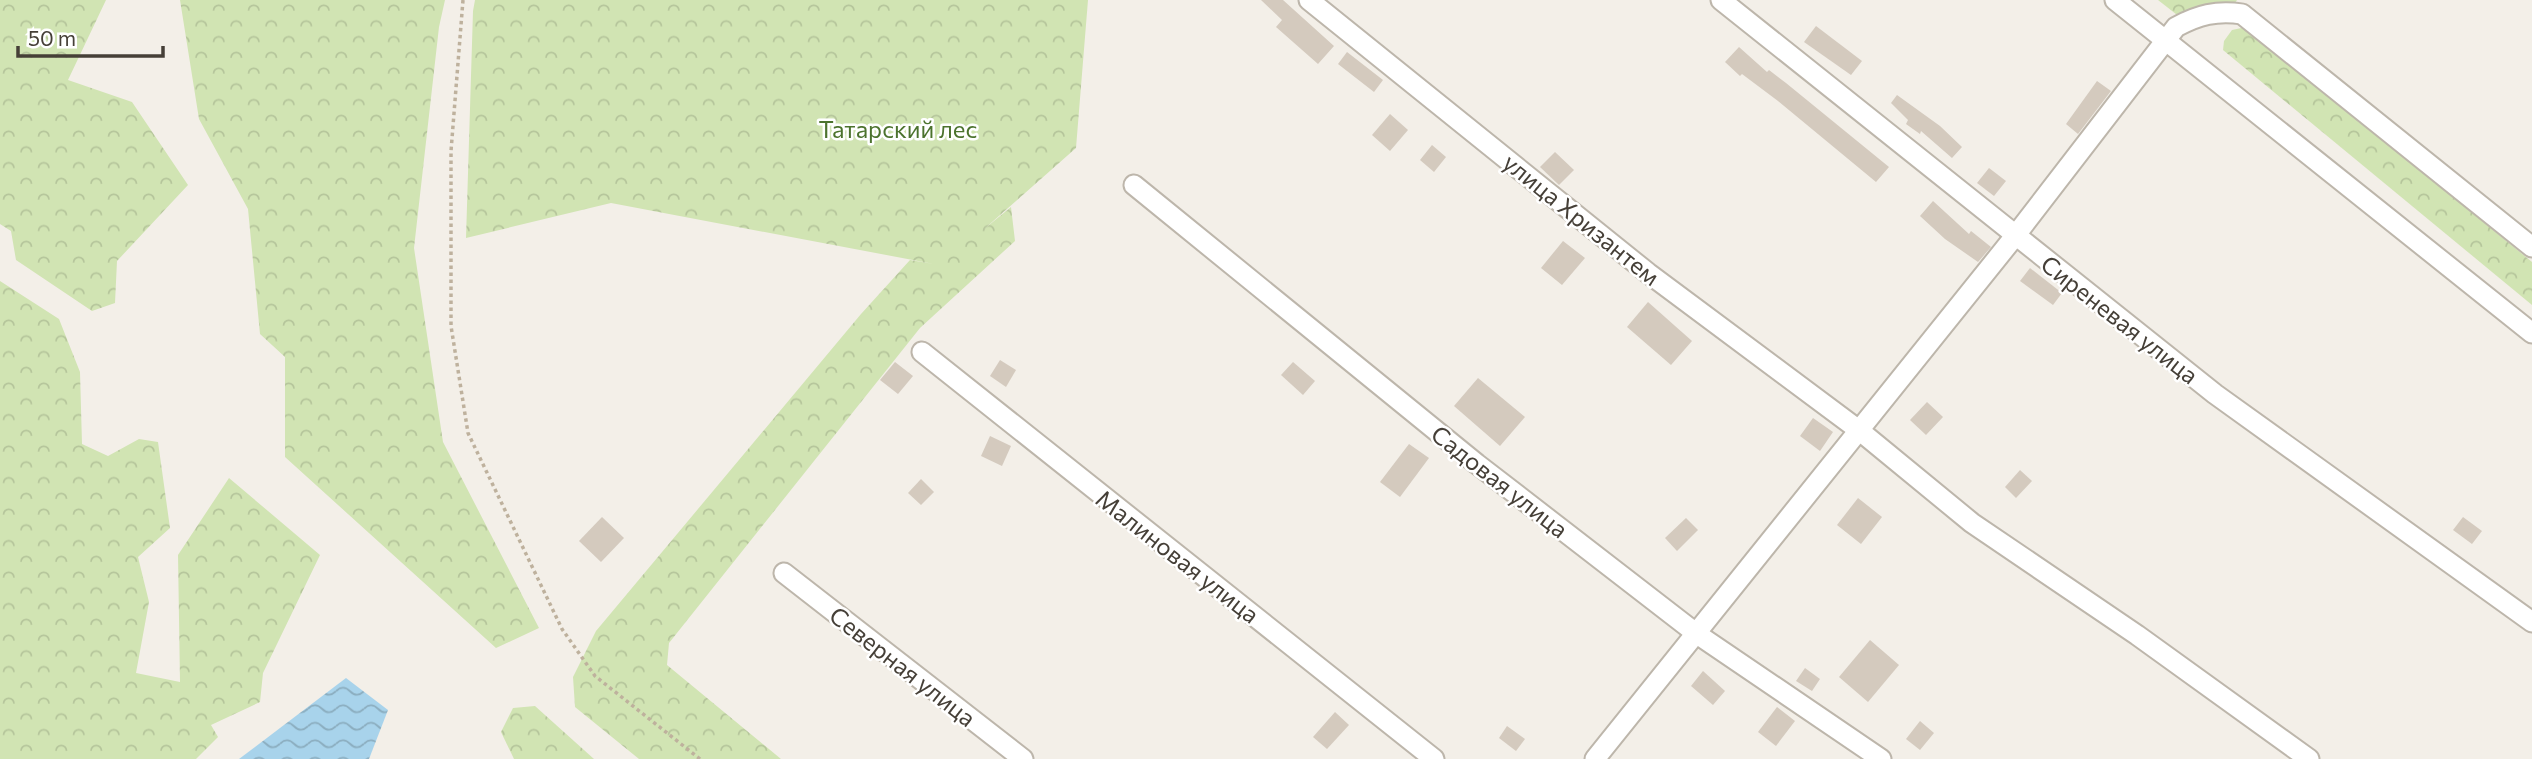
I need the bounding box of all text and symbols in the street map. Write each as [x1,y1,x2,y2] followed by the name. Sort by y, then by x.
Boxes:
[18,14,163,58] scale bar
[28,25,76,50] text: 50 m
[819,114,977,143] park label: Татарский лес
[1498,147,1666,291] street label: улица Хризантем
[2036,249,2204,389] street label: Сиреневая улица
[1426,419,1574,543] street label: Садовая улица
[1091,483,1265,629] street label: Малиновая улица
[824,600,982,732] street label: Северная улица

